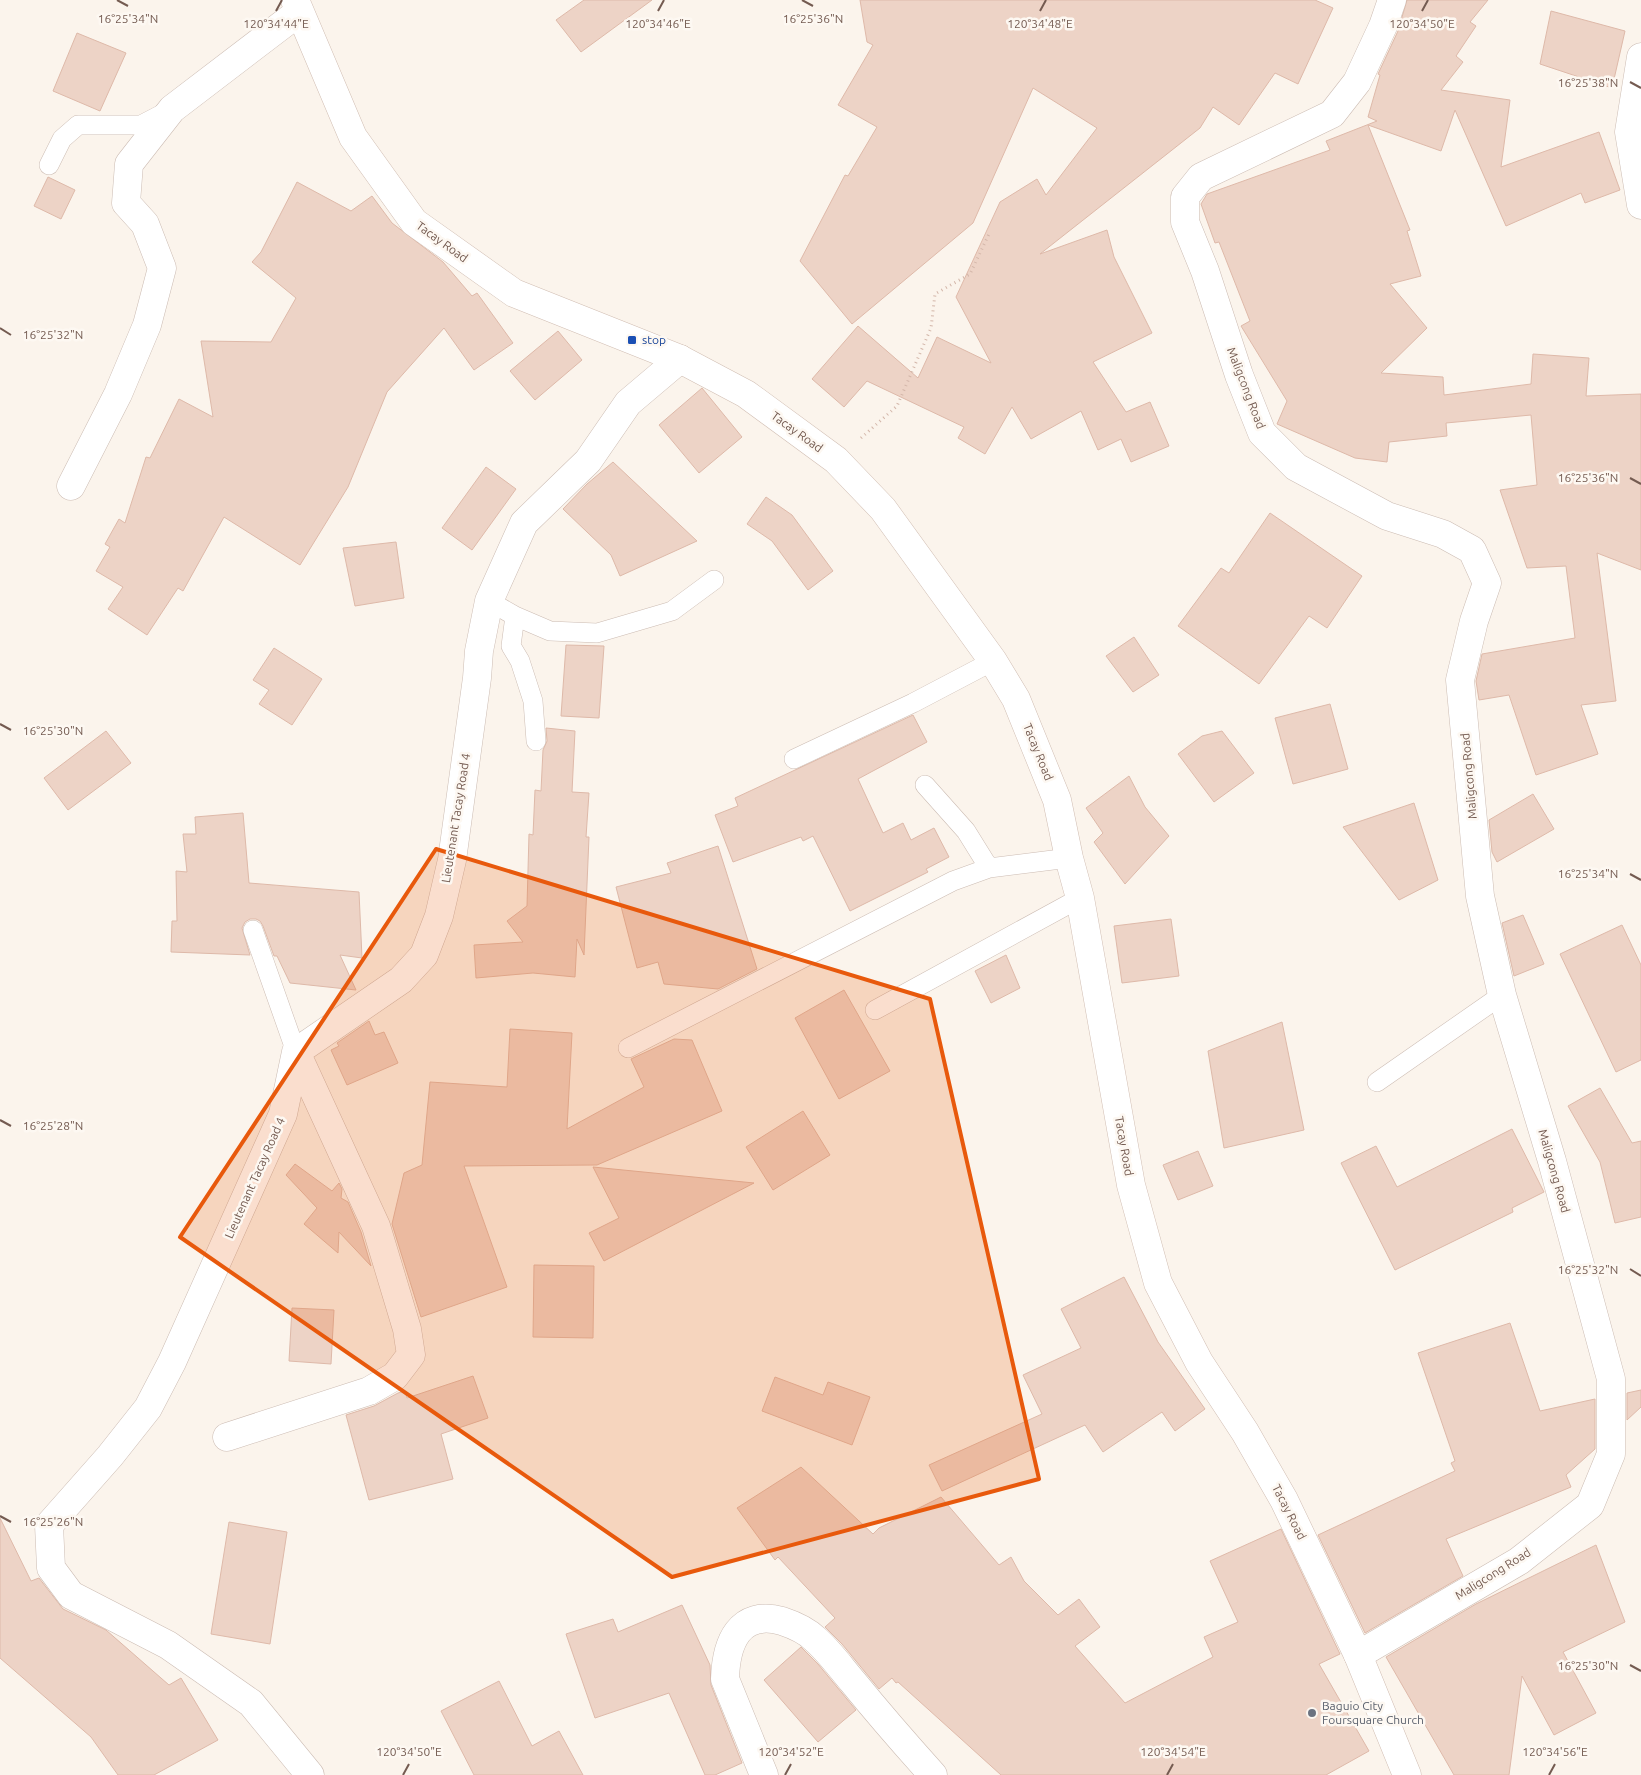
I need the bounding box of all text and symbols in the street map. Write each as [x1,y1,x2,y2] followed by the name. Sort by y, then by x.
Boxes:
[98,12,158,25] text: 16°25'34"N
[783,12,843,25] text: 16°25'36"N
[243,17,309,30] text: 120°34'44"E
[625,17,691,30] text: 120°34'46"E
[1007,17,1073,30] text: 120°34'48"E
[1389,17,1455,30] text: 120°34'50"E
[1558,76,1618,89] text: 16°25'38"N
[414,219,470,265] street label: Tacay Road
[23,328,83,341] text: 16°25'32"N
[642,333,666,346] place label: stop
[626,334,638,346] marker: stop
[1225,345,1268,430] street label: Maligcong Road
[769,409,825,455] street label: Tacay Road
[1558,471,1618,484] text: 16°25'36"N
[1021,721,1056,782] street label: Tacay Road
[23,724,83,737] text: 16°25'30"N
[1458,733,1479,820] street label: Maligcong Road
[439,752,472,884] street label: Lieutenant Tacay Road 4
[1558,867,1618,880] text: 16°25'34"N
[222,1115,287,1240] street label: Lieutenant Tacay Road 4
[1113,1115,1136,1177] street label: Tacay Road
[23,1119,83,1132] text: 16°25'28"N
[1536,1128,1573,1214] street label: Maligcong Road
[1558,1263,1618,1276] text: 16°25'32"N
[1270,1482,1309,1542] street label: Tacay Road
[23,1515,83,1528] text: 16°25'26"N
[1453,1545,1533,1602] street label: Maligcong Road
[1558,1659,1618,1672] text: 16°25'30"N
[1322,1699,1424,1726] place label: Baguio City Foursquare Church
[1306,1707,1318,1719] marker: Baguio City Foursquare Church
[376,1745,442,1758] text: 120°34'50"E
[758,1745,824,1758] text: 120°34'52"E
[1140,1745,1206,1758] text: 120°34'54"E
[1522,1745,1588,1758] text: 120°34'56"E

